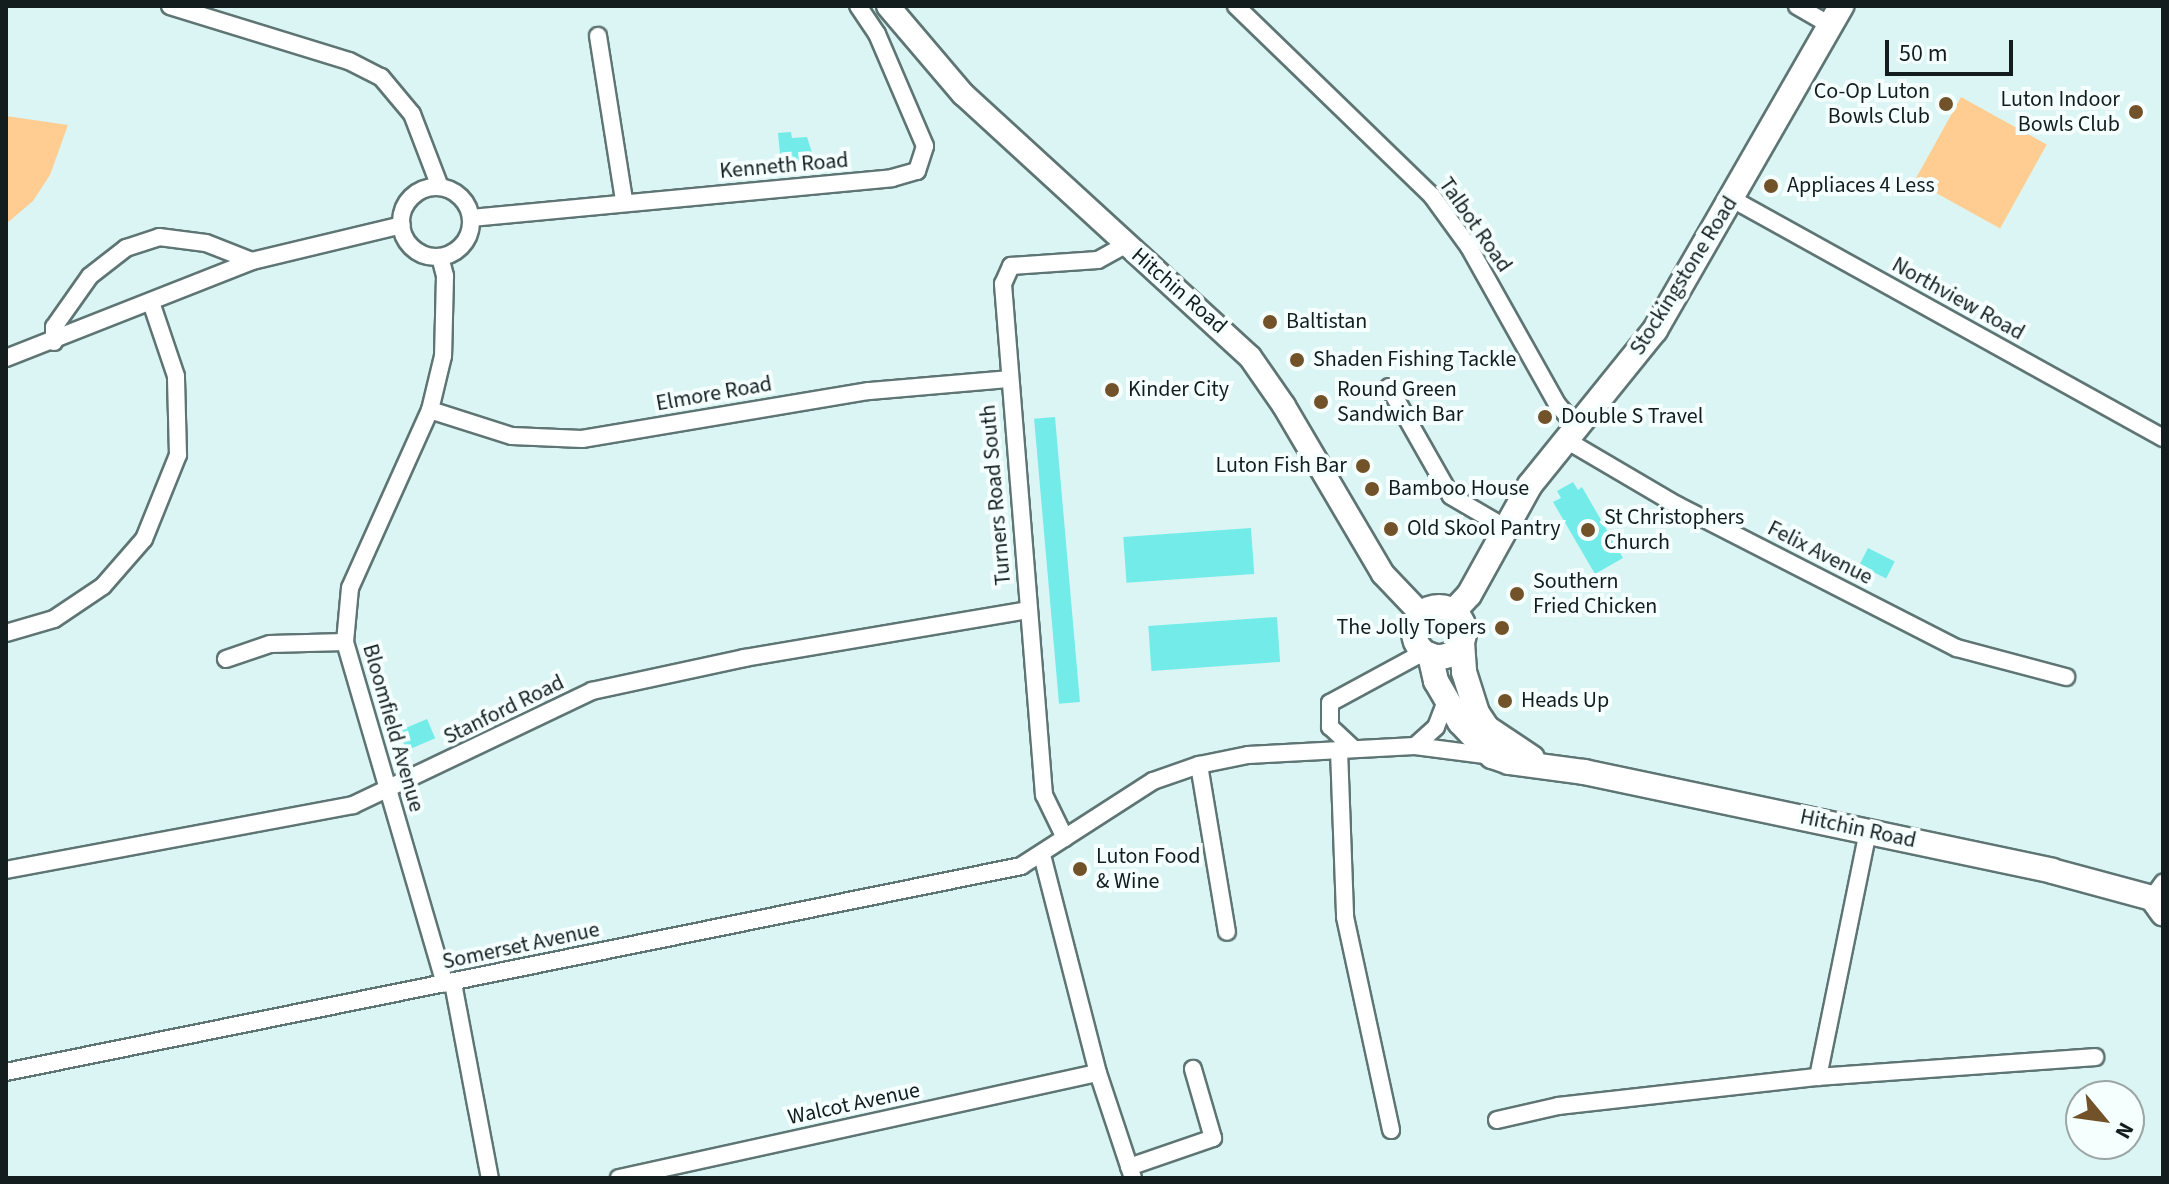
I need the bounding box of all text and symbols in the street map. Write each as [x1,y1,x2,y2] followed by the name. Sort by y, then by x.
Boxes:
[1889,24,2017,74] scale bar
[1899,36,1948,71] text: 50 m
[1814,78,1930,130] place label: Co-Op Luton Bowls Club
[2001,86,2120,138] place label: Luton Indoor Bowls Club
[1937,95,1955,113] marker: Co-Op Luton Bowls Club
[2127,103,2145,121] marker: Luton Indoor Bowls Club
[718,147,850,185] street label: Kenneth Road
[1433,173,1517,277] street label: Talbot Road
[1787,173,1935,199] place label: Appliaces 4 Less
[1762,177,1780,195] marker: Appliaces 4 Less
[1625,192,1743,360] street label: Stockingstone Road
[1126,242,1232,340] street label: Hitchin Road
[1887,252,2029,346] street label: Northview Road
[1286,309,1367,335] place label: Baltistan
[1261,313,1279,331] marker: Baltistan
[1313,347,1516,373] place label: Shaden Fishing Tackle
[1288,351,1306,369] marker: Shaden Fishing Tackle
[654,371,774,417] street label: Elmore Road
[1337,376,1463,428] place label: Round Green Sandwich Bar
[1128,377,1229,403] place label: Kinder City
[1103,381,1121,399] marker: Kinder City
[1312,393,1330,411] marker: Round Green Sandwich Bar
[975,404,1017,586] street label: Turners Road South
[1561,404,1703,430] place label: Double S Travel
[1536,408,1554,426] marker: Double S Travel
[1216,453,1347,479] place label: Luton Fish Bar
[1354,457,1372,475] marker: Luton Fish Bar
[1388,476,1529,502] place label: Bamboo House
[1363,480,1381,498] marker: Bamboo House
[1604,504,1744,556] place label: St Christophers Church
[1763,515,1877,591] street label: Felix Avenue
[1407,516,1560,542] place label: Old Skool Pantry
[1382,520,1400,538] marker: Old Skool Pantry
[1579,521,1597,539] marker: St Christophers Church
[1533,568,1657,620] place label: Southern Fried Chicken
[1508,585,1526,603] marker: Southern Fried Chicken
[1336,615,1486,641] place label: The Jolly Topers
[1493,619,1511,637] marker: The Jolly Topers
[356,641,430,815] street label: Bloomfield Avenue
[439,669,569,751] street label: Stanford Road
[1521,688,1609,714] place label: Heads Up
[1496,692,1514,710] marker: Heads Up
[1798,804,1918,854] street label: Hitchin Road
[1096,843,1201,894] place label: Luton Food & Wine
[1071,860,1089,878] marker: Luton Food & Wine
[440,916,602,976] street label: Somerset Avenue
[786,1077,922,1131] street label: Walcot Avenue
[2065,1080,2145,1160] north arrow
[2107,1116,2142,1145] text: N

